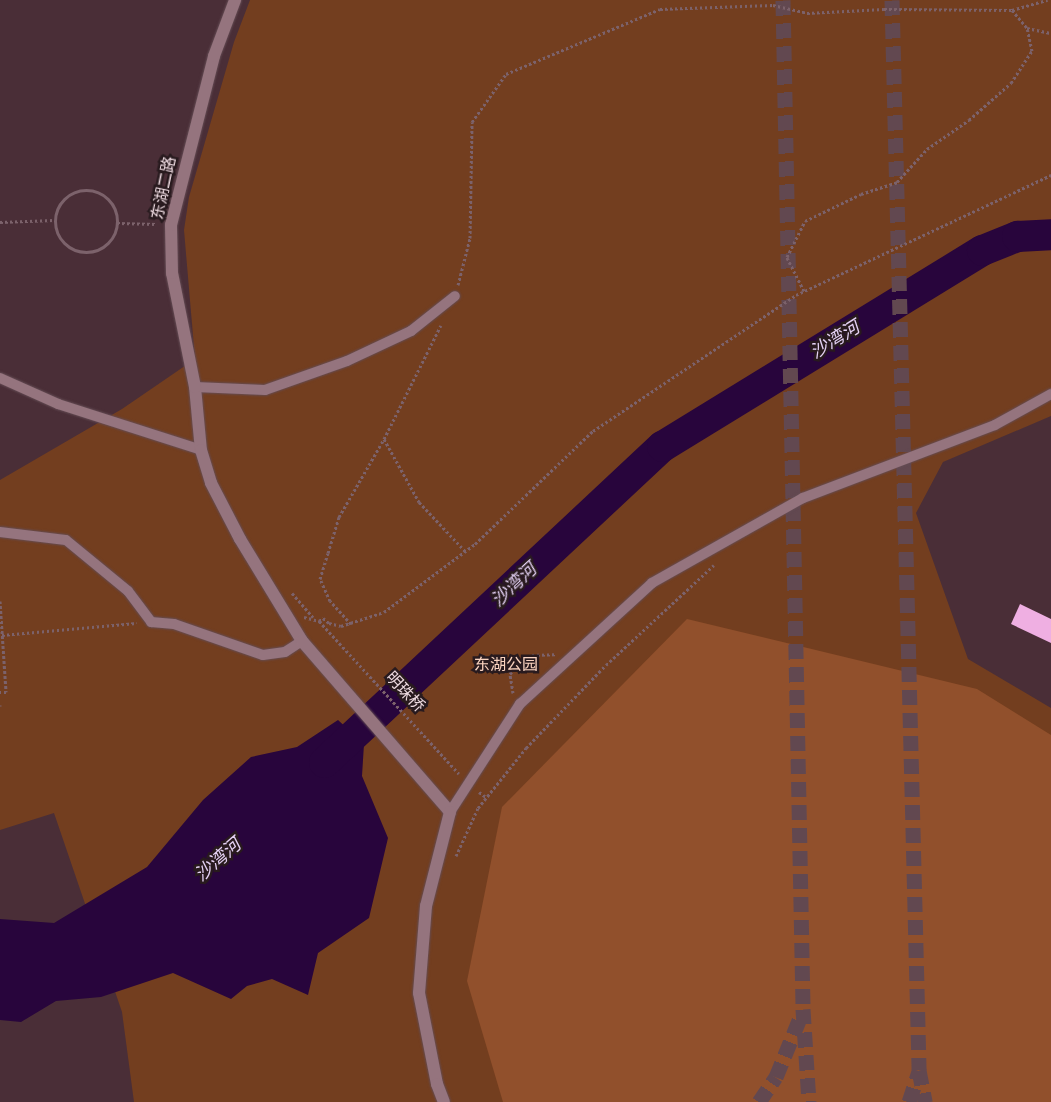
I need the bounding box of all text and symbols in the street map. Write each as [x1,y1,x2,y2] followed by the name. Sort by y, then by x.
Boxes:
[148,155,180,221] street label: 东湖二路
[806,317,864,363] water label: 沙湾河
[487,559,541,611] water label: 沙湾河
[474,655,538,675] park label: 东湖公园
[382,668,428,716] street label: 明珠桥
[191,834,245,886] water label: 沙湾河

